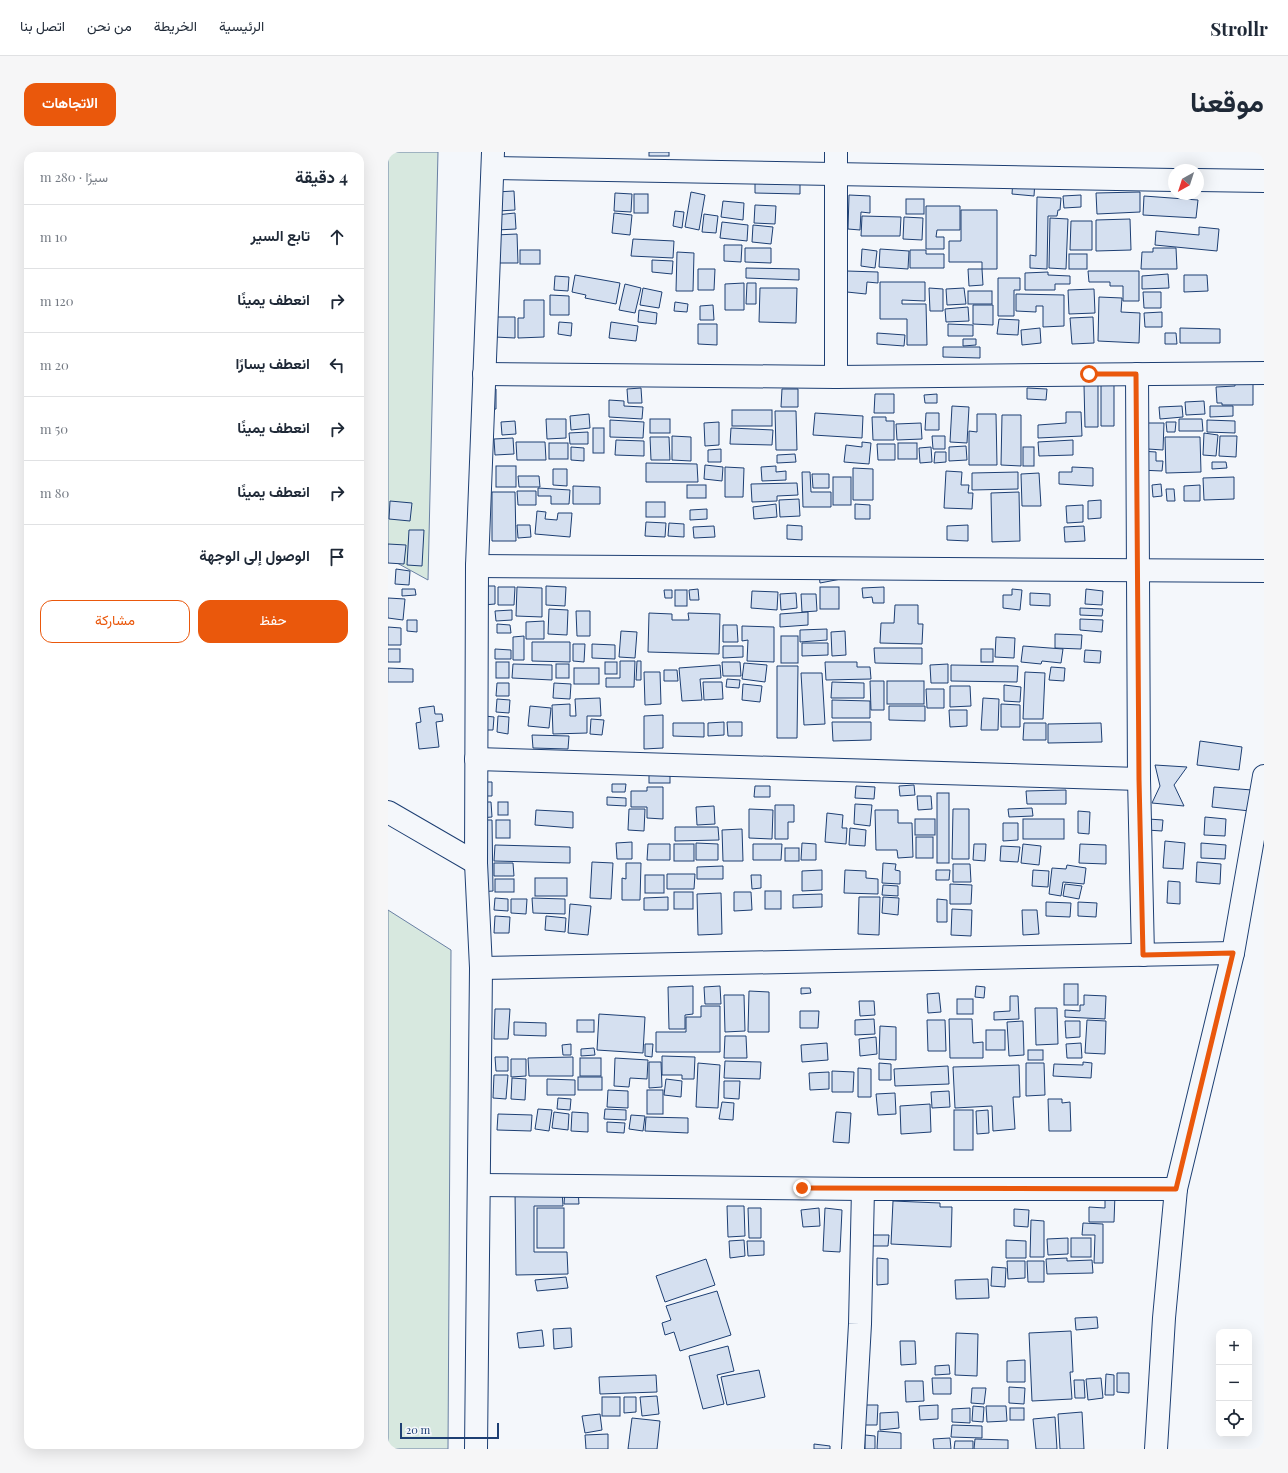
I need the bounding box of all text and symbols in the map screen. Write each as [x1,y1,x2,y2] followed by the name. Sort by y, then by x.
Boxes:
[1210,15,1268,41] text: Strollr
[20,16,65,35] text: اتصل بنا
[87,16,132,35] text: من نحن
[154,16,197,35] text: الخريطة
[219,16,264,35] text: الرئيسية
[1190,82,1264,119] text: موقعنا
[24,83,116,126] button: الاتجاهات
[1168,164,1204,200] north arrow
[295,165,348,187] text: 4 دقيقة
[40,168,108,185] text: سيرًا · 280 m
[251,225,310,245] text: تابع السير
[326,226,348,248] icon: ahead
[40,228,67,245] text: 10 m
[237,289,310,309] text: انعطف يمينًا
[326,290,348,312] icon: right
[40,292,74,309] text: 120 m
[236,353,310,373] text: انعطف يسارًا
[326,354,348,376] icon: left
[40,356,69,373] text: 20 m
[1080,365,1098,383] route start
[237,417,310,437] text: انعطف يمينًا
[326,418,348,440] icon: right
[40,420,68,437] text: 50 m
[237,481,310,501] text: انعطف يمينًا
[326,482,348,504] icon: right
[40,484,69,501] text: 80 m
[199,545,310,565] text: الوصول إلى الوجهة
[326,546,348,568] icon: arrive
[40,600,190,643] button: مشاركة
[198,600,348,643] button: حفظ
[793,1179,811,1197] route end
[1216,1329,1252,1437] map controls
[1216,1329,1252,1365] button: +
[1216,1365,1252,1401] button: −
[1216,1401,1252,1437] button: locate
[400,1421,499,1440] scale bar
[406,1422,430,1437] text: 20 m

